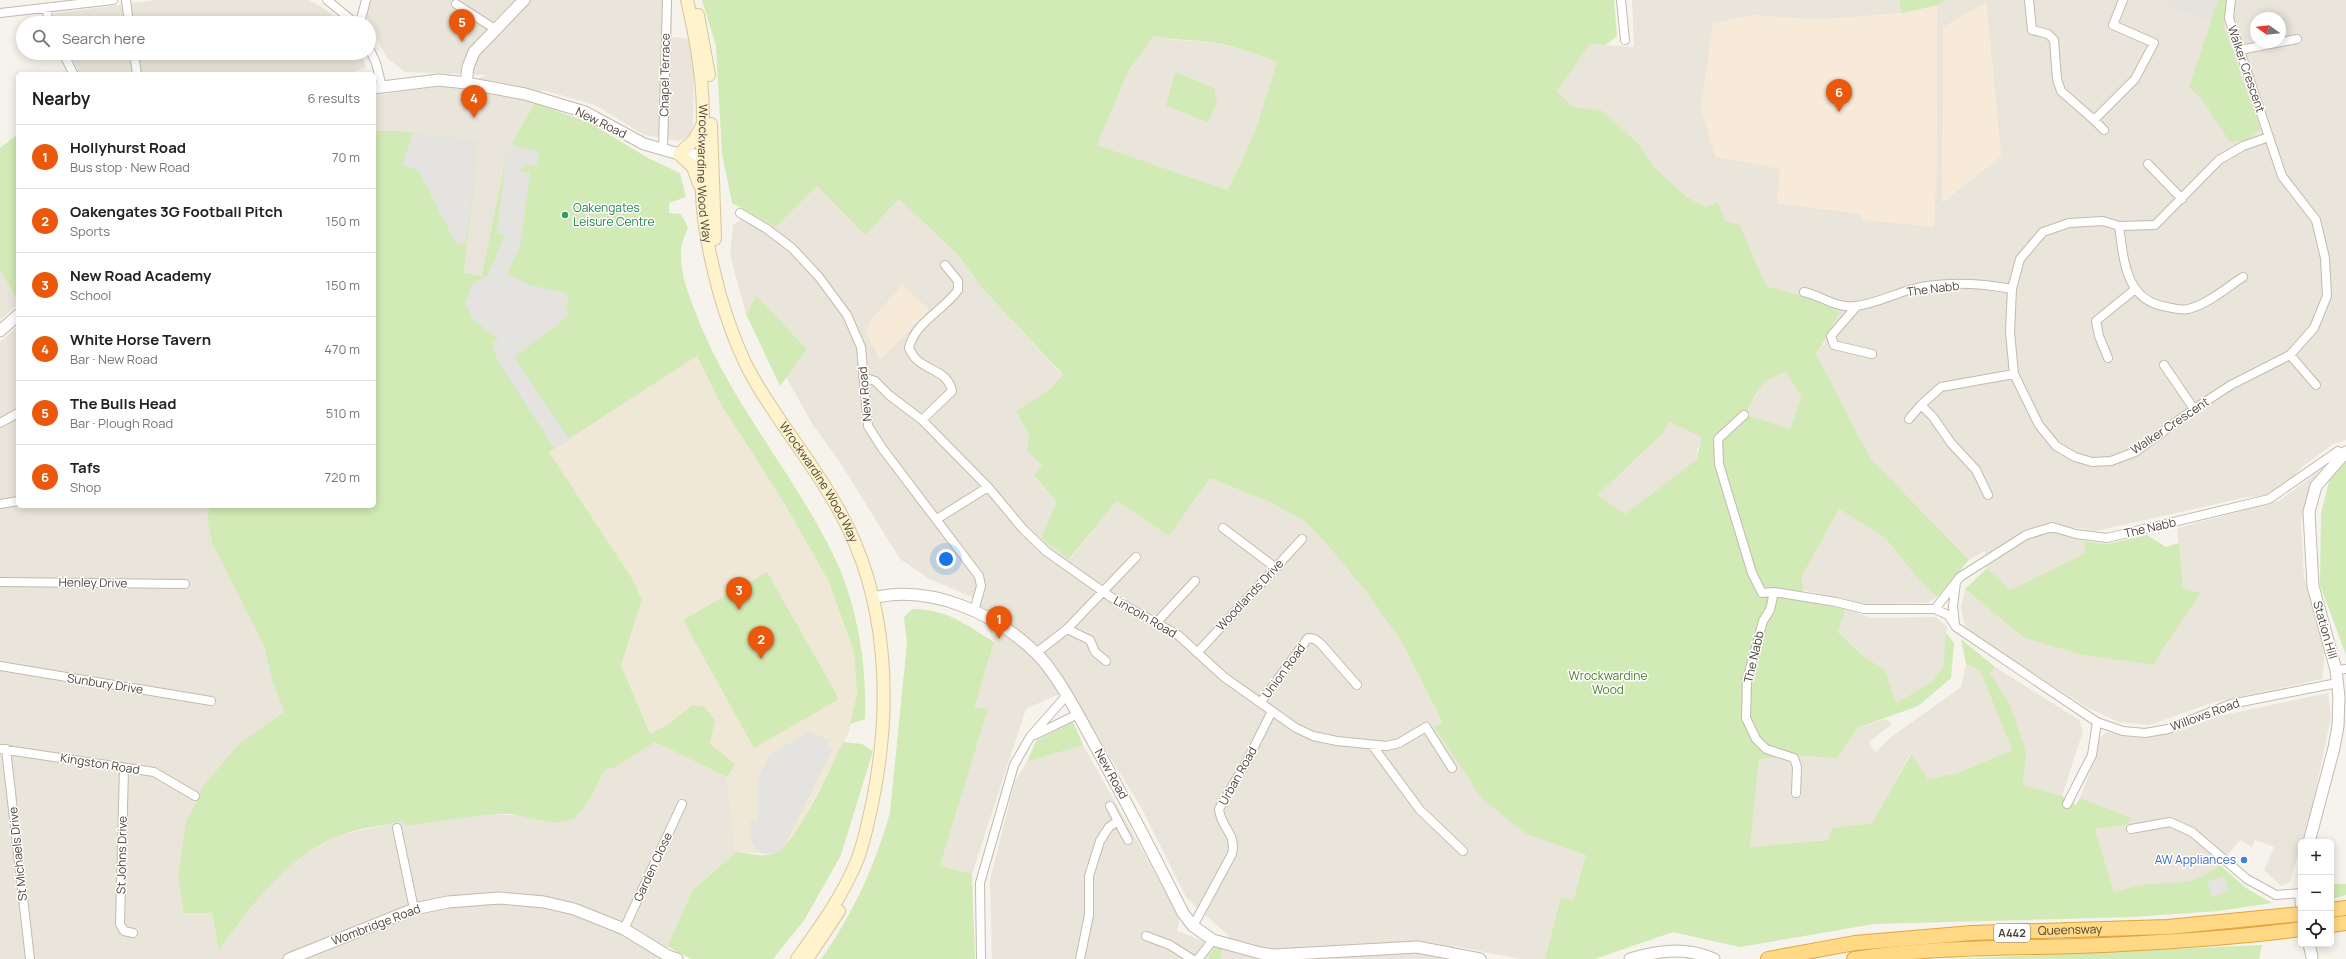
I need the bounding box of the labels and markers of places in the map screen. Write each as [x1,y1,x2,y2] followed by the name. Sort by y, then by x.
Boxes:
[449,9,475,42] pin: 5
[1826,79,1852,112] pin: 6
[461,85,487,118] pin: 4
[573,199,655,230] place label: Oakengates Leisure Centre
[560,210,570,220] marker: Oakengates Leisure Centre
[726,577,752,610] pin: 3
[986,606,1012,639] pin: 1
[748,626,774,659] pin: 2
[2155,851,2236,868] place label: AW Appliances
[2239,855,2249,865] marker: AW Appliances

